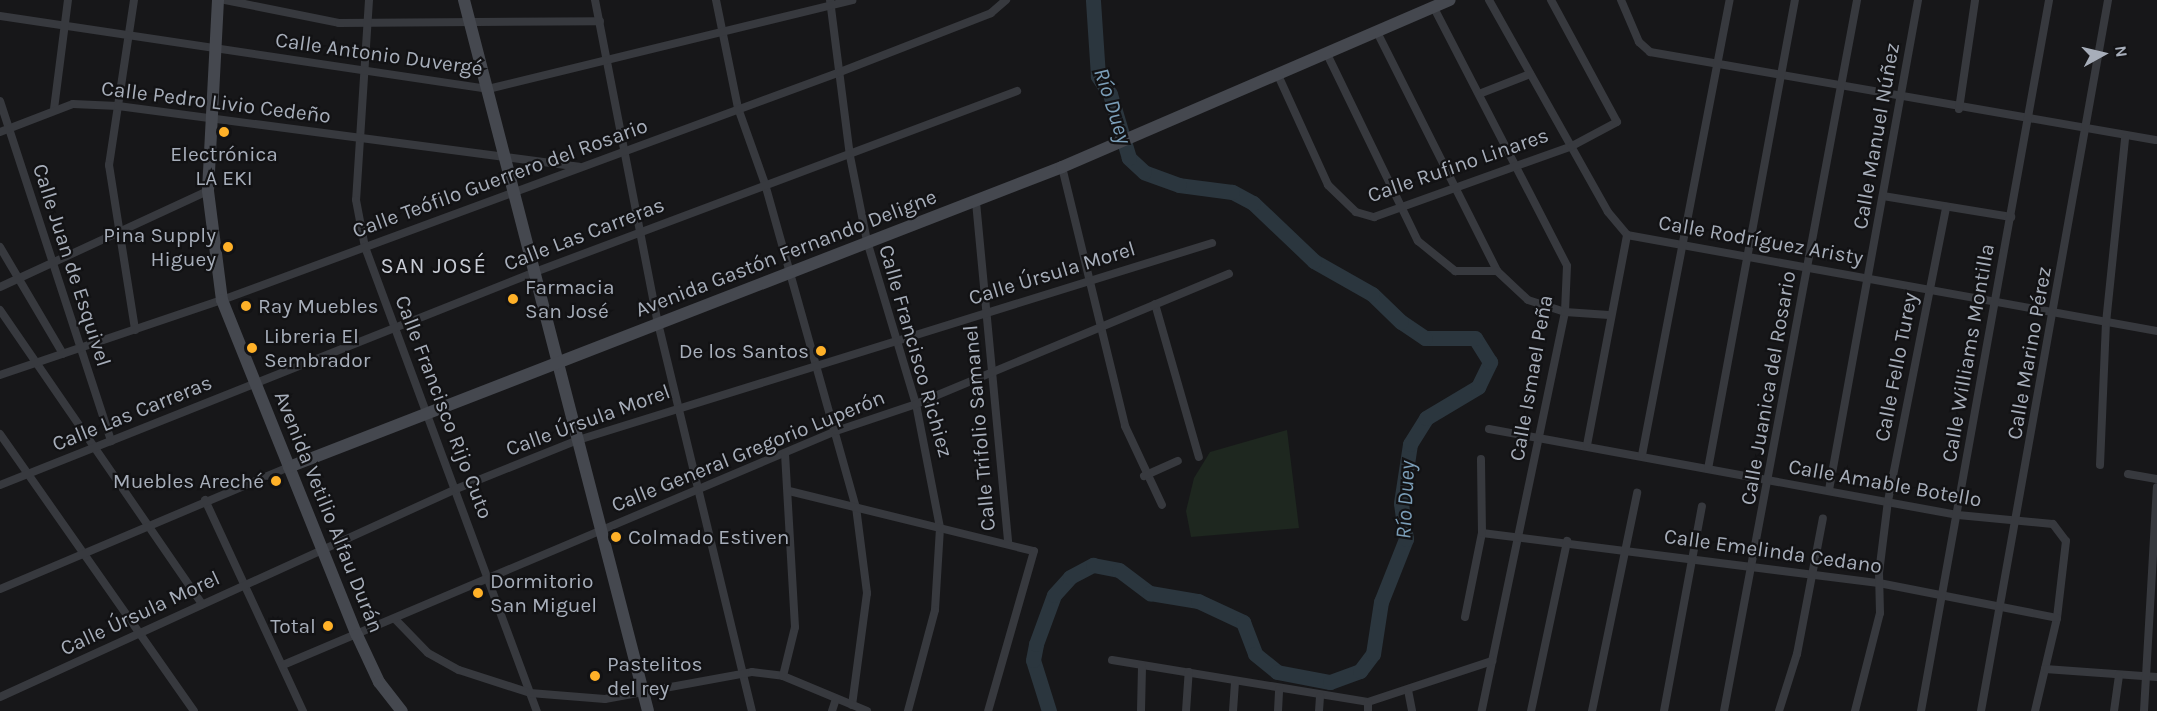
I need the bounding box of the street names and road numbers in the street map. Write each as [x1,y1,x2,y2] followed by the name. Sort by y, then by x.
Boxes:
[274,27,484,81] street label: Calle Antonio Duvergé
[1847,41,1905,231] street label: Calle Manuel Núñez
[100,75,332,129] street label: Calle Pedro Livio Cedeño
[349,113,651,243] street label: Calle Teófilo Guerrero del Rosario
[1364,122,1552,208] street label: Calle Rufino Linares
[27,160,117,370] street label: Calle Juan de Esquivel
[632,184,940,322] street label: Avenida Gastón Fernando Deligne
[500,192,668,276] street label: Calle Las Carreras
[1657,210,1865,270] street label: Calle Rodríguez Aristy
[966,236,1138,310] street label: Calle Úrsula Morel
[874,242,958,460] street label: Calle Francisco Richiez
[1936,242,2000,464] street label: Calle Williams Montilla
[2001,265,2057,441] street label: Calle Marino Pérez
[1735,269,1801,507] street label: Calle Juanica del Rosario
[1869,290,1923,444] street label: Calle Fello Turey
[390,292,498,522] street label: Calle Francisco Rijo Cuto
[1504,293,1558,463] street label: Calle Ismael Peña
[957,324,1001,532] street label: Calle Trifolio Samanel
[48,369,216,457] street label: Calle Las Carreras
[502,379,674,461] street label: Calle Úrsula Morel
[608,385,888,517] street label: Calle General Gregorio Luperón
[269,388,389,636] street label: Avenida Vetilio Alfau Durán
[1786,454,1984,512] street label: Calle Amable Botello
[1662,523,1884,579] street label: Calle Emelinda Cedano
[56,565,224,661] street label: Calle Úrsula Morel

